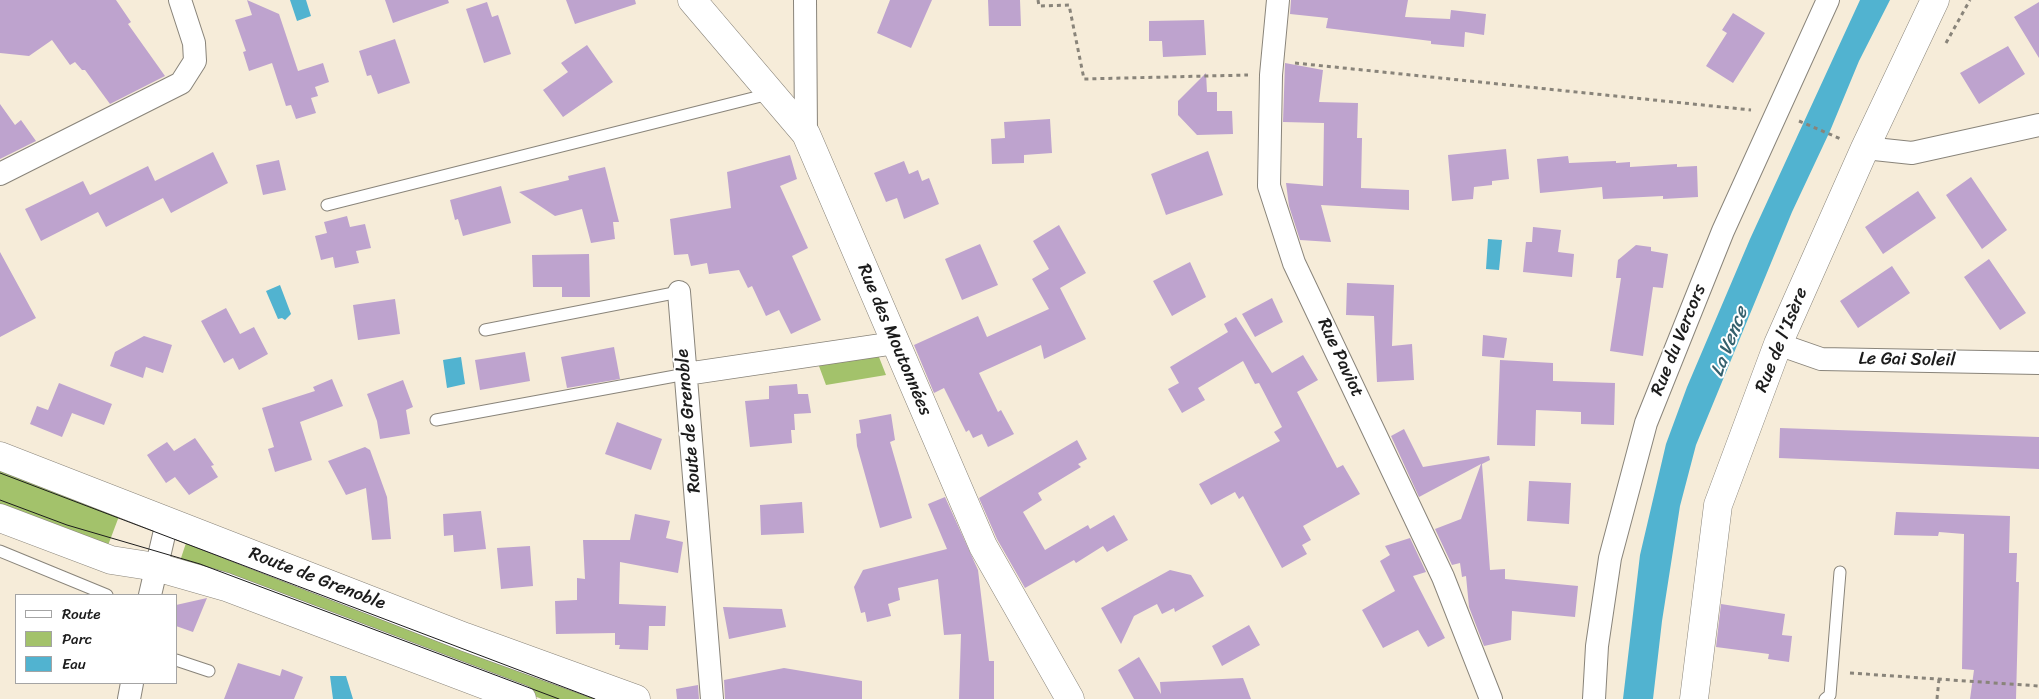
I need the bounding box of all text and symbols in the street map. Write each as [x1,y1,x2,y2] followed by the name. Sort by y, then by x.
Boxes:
[852,261,936,419] street label: Rue des Moutonnées
[1647,281,1711,399] street label: Rue du Vercors
[1751,284,1813,396] street label: Rue de l'Isère
[1706,304,1754,380] water label: La Vence
[1312,315,1368,401] street label: Rue Paviot
[672,348,706,494] street label: Route de Grenoble
[1858,348,1956,372] street label: Le Gai Soleil
[246,543,388,615] street label: Route de Grenoble
[15,594,178,684] legend
[62,601,101,627] text: Route
[62,626,92,652] text: Parc
[62,651,86,677] text: Eau

